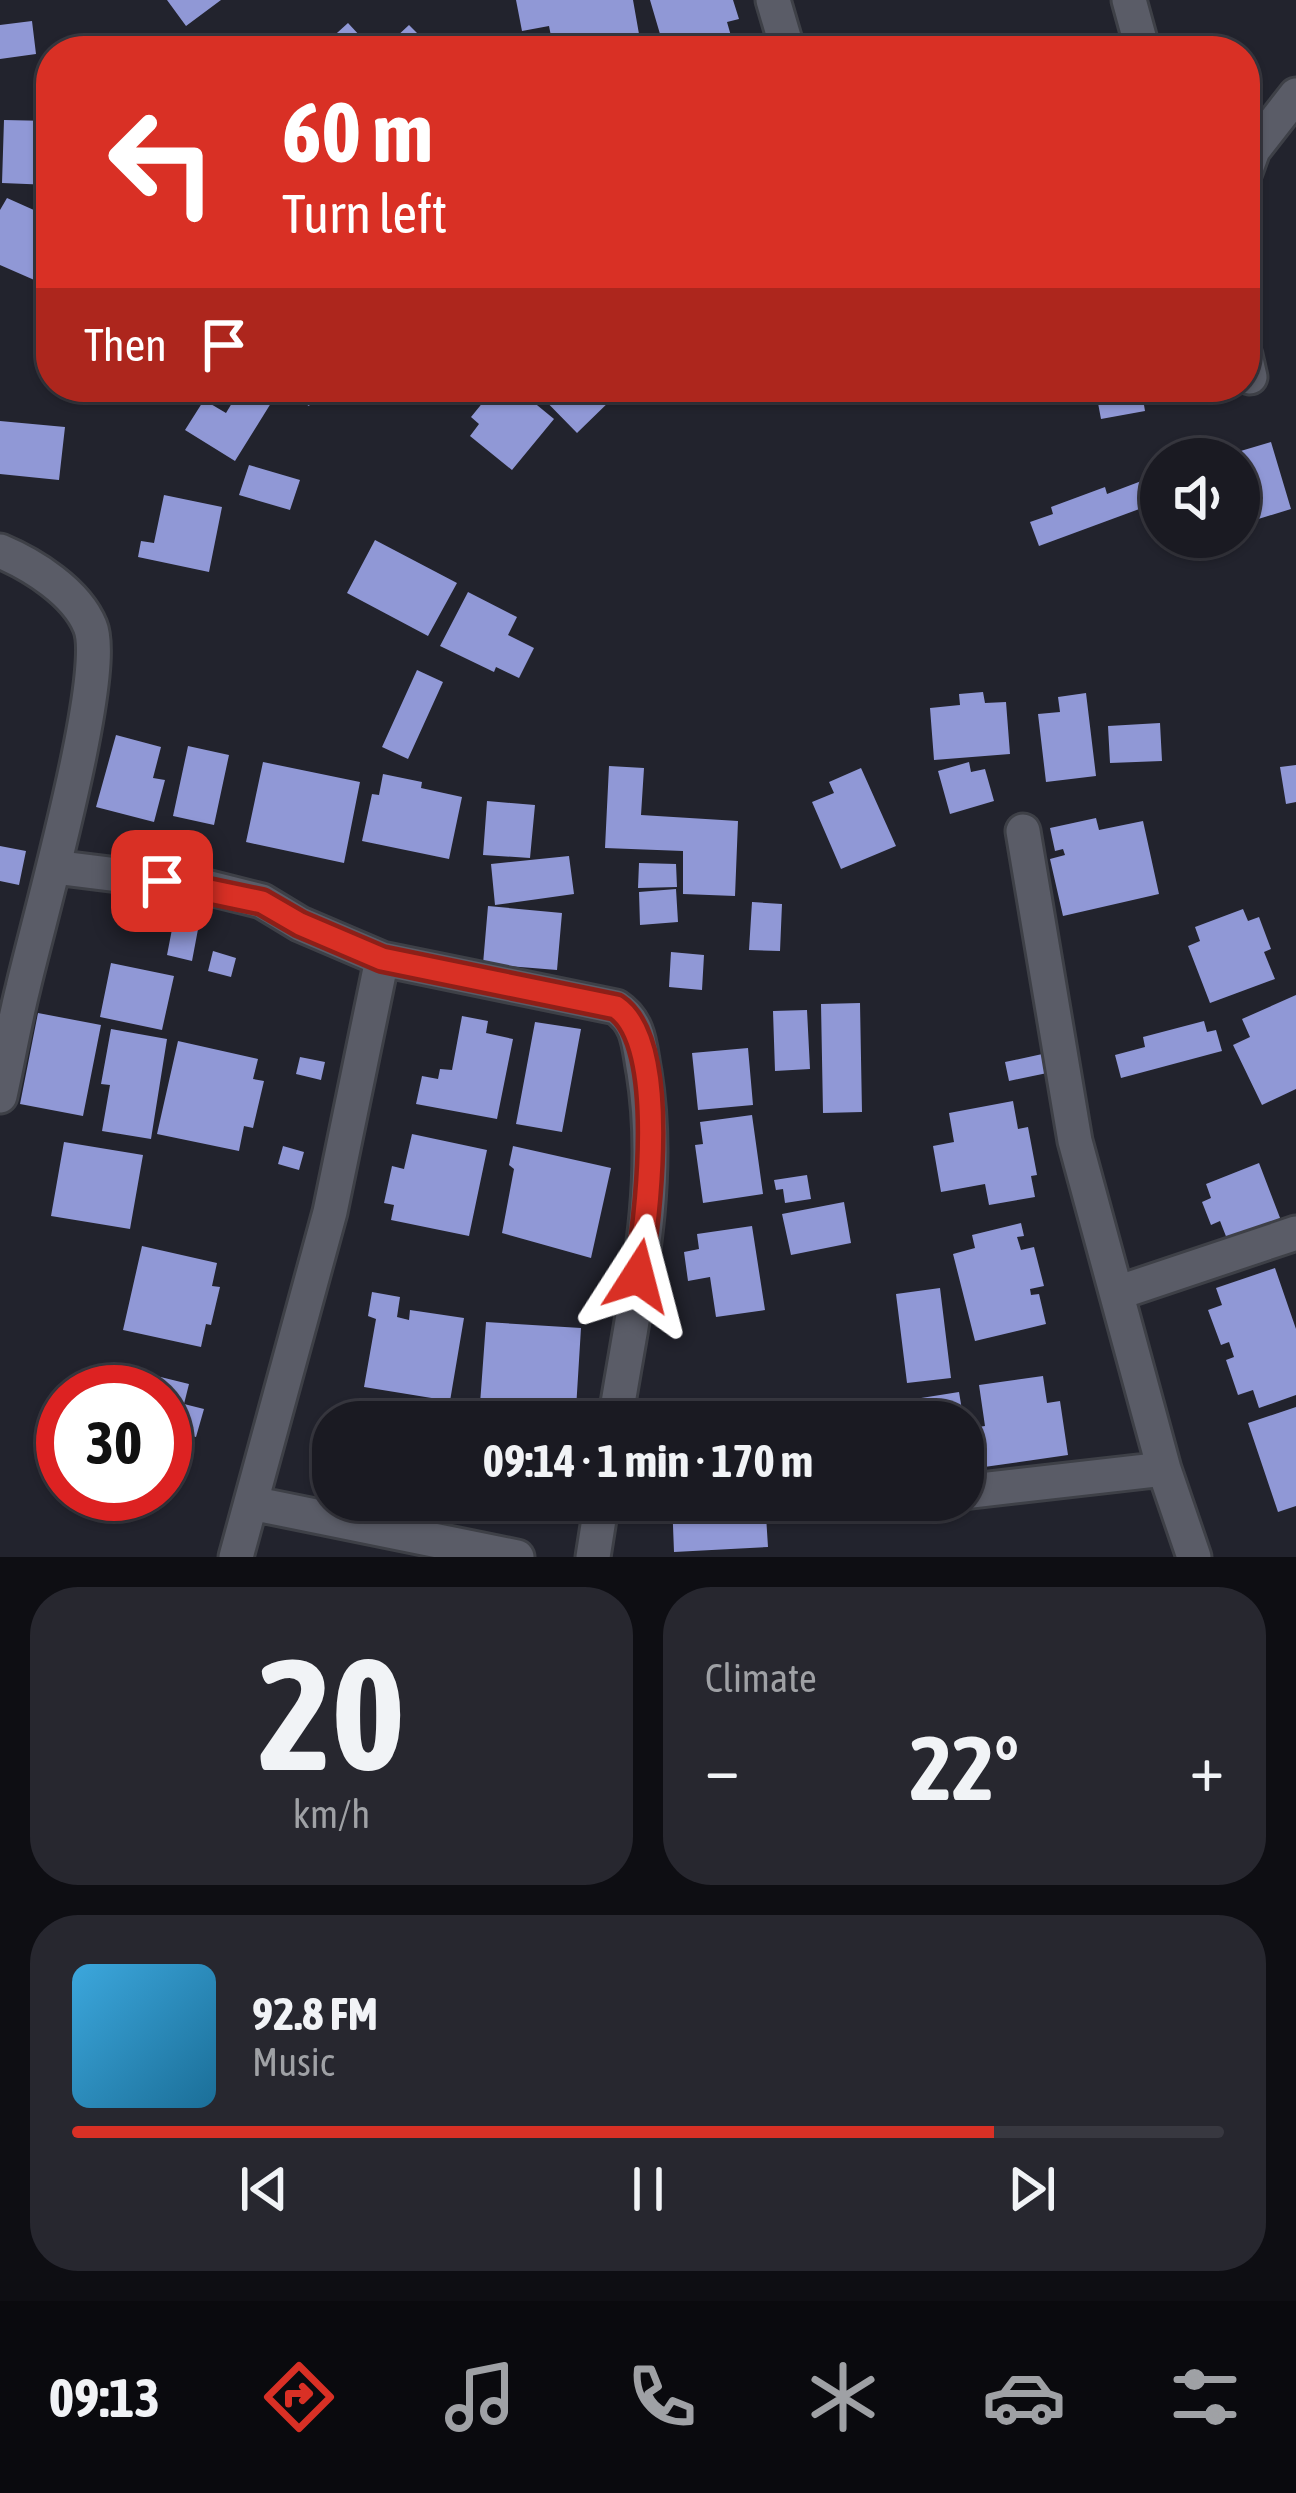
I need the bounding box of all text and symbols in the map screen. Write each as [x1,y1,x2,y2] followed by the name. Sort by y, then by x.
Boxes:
[84,84,240,240] icon: left
[282,84,433,180] text: 60 m
[282,183,447,244] text: Turn left
[191,312,257,378] icon: arrive
[84,319,167,371] text: Then
[1140,438,1260,558] map controls
[1140,438,1260,558] button: sound
[111,830,213,932] pin
[129,848,195,914] icon: arrive
[575,1213,701,1339] position arrow
[36,1365,192,1521] speed limit sign: 30
[483,1435,813,1487] text: 09:14 · 1 min · 170 m
[258,1624,405,1803] text: 20
[705,1656,817,1700] text: Climate
[910,1716,1019,1819] text: 22°
[705,1729,739,1805] text: −
[1190,1729,1224,1805] text: +
[293,1792,370,1836] text: km/h
[252,1988,378,2040] text: 92.8 FM
[252,2040,334,2084] text: Music
[231,2156,297,2222] icon: previous
[615,2156,681,2222] icon: pause
[999,2156,1065,2222] icon: next
[257,2355,341,2439] icon: directions
[438,2355,522,2439] icon: music
[620,2355,704,2439] icon: phone
[801,2355,885,2439] icon: climate
[982,2355,1066,2439] icon: car
[1163,2355,1247,2439] icon: filters
[49,2367,160,2428] text: 09:13

